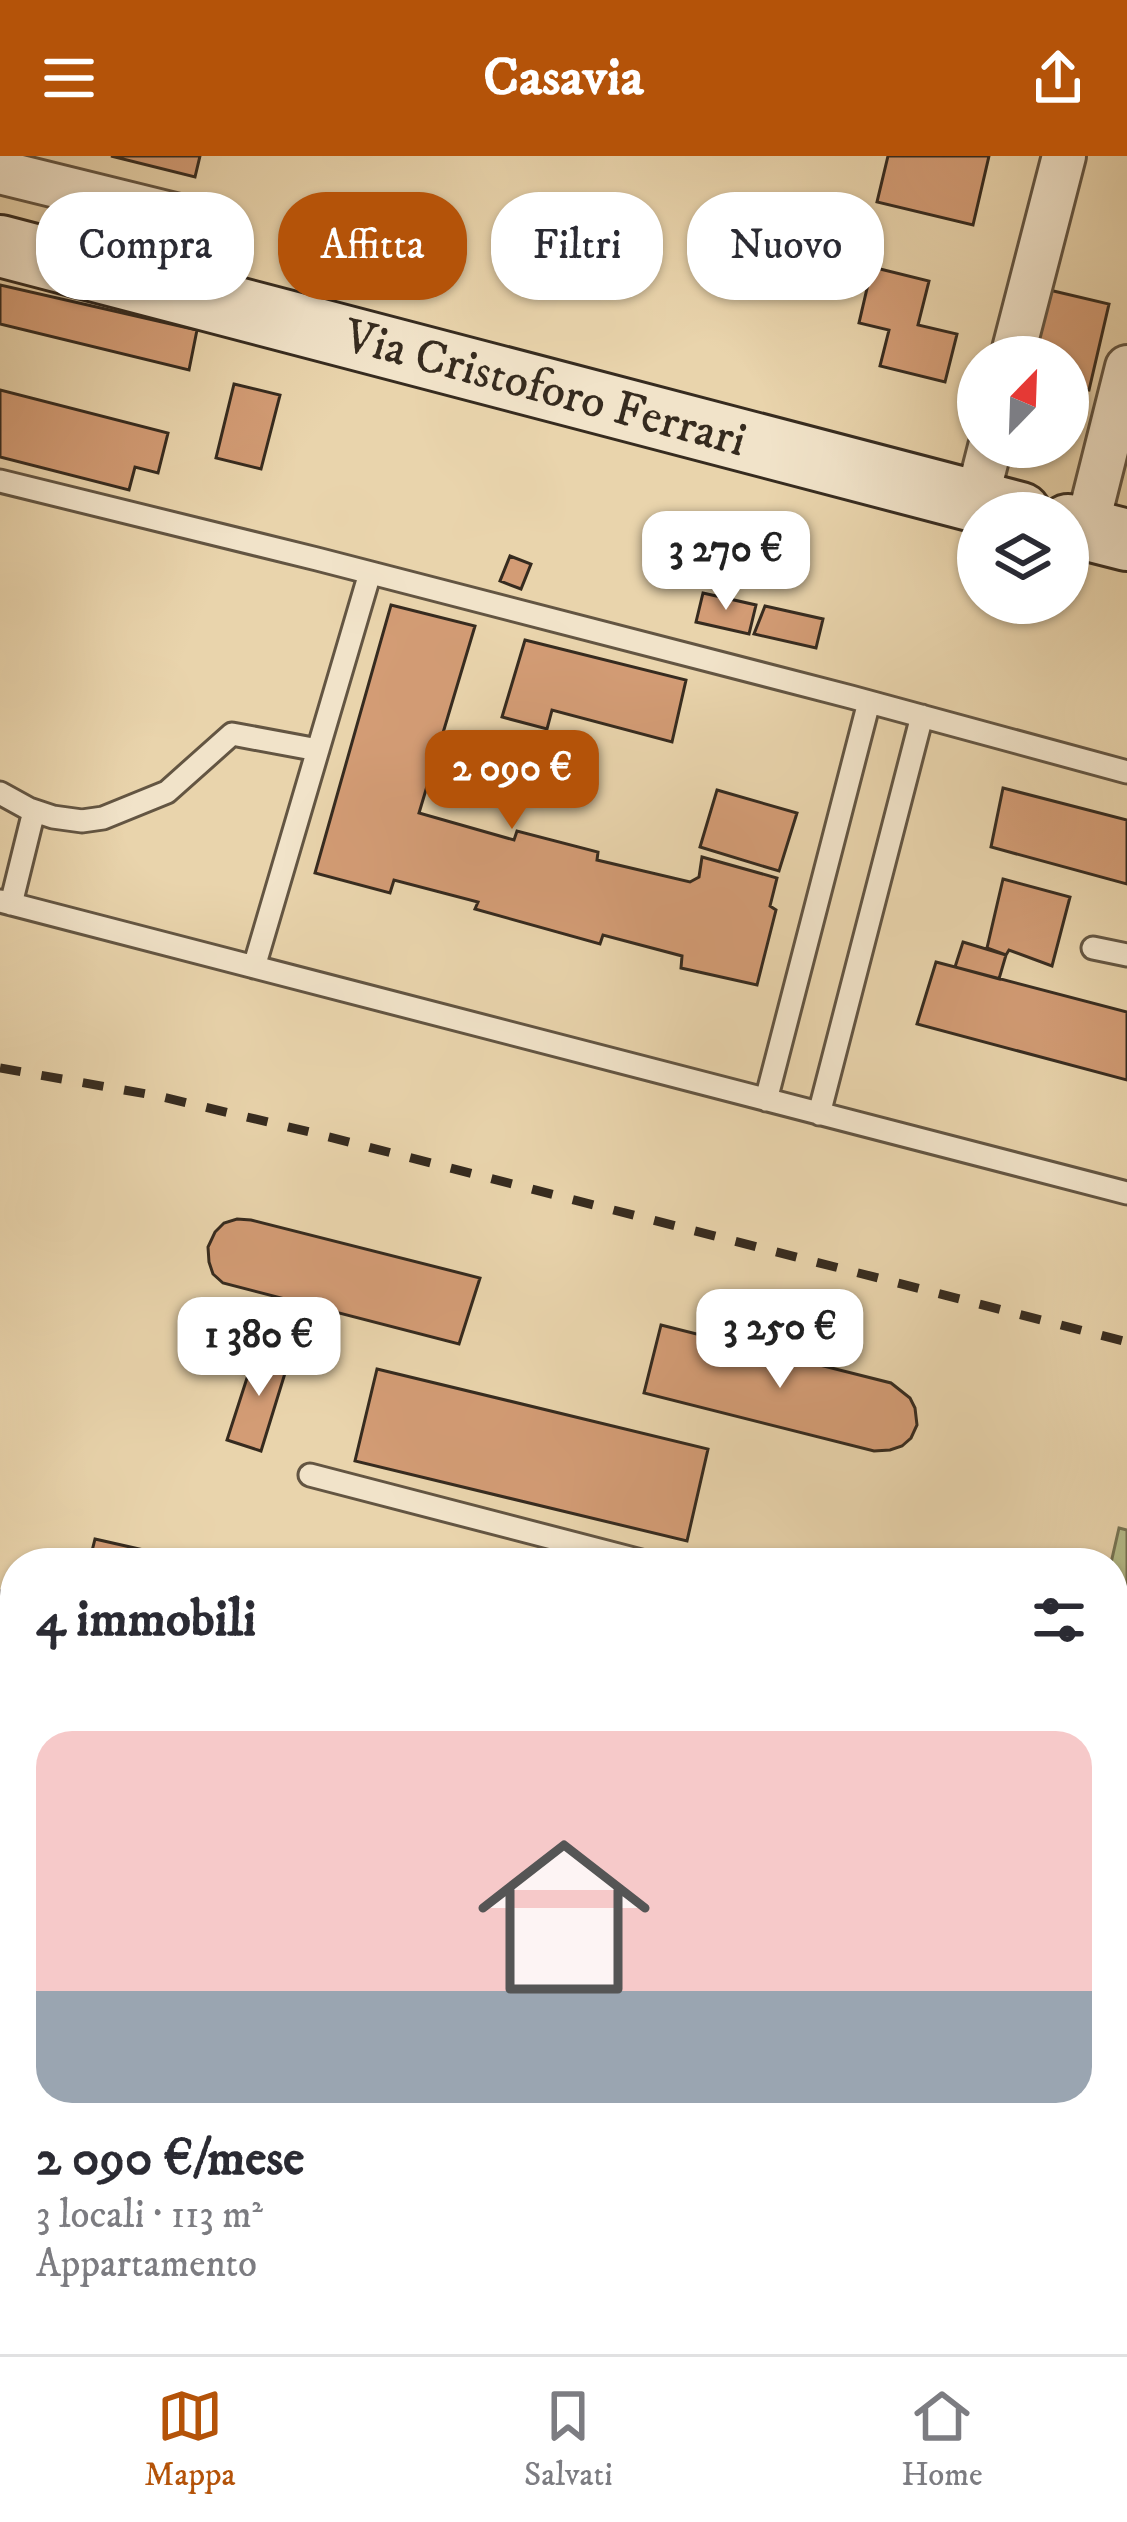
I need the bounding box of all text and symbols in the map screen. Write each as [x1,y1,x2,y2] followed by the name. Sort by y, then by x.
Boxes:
[36,45,102,111] icon: menu
[483,45,644,112] text: Casavia
[1025,45,1091,111] icon: share
[36,192,254,300] chip: Compra
[278,192,467,300] chip: Affitta
[491,192,663,300] chip: Filtri
[687,192,884,300] chip: Nuovo
[336,306,753,472] street label: Via Cristoforo Ferrari
[957,336,1089,468] north arrow
[957,336,1089,624] map controls
[957,492,1089,624] button: layers
[615,511,837,613] pin: 3 270 €
[669,525,783,574] text: 3 270 €
[401,730,623,832] pin: 2 090 €
[452,744,572,793] text: 2 090 €
[669,1289,891,1391] pin: 3 250 €
[148,1297,370,1399] pin: 1 380 €
[723,1303,837,1352] text: 3 250 €
[205,1311,313,1360] text: 1 380 €
[1026,1587,1092,1653] icon: filters
[36,1588,256,1652] text: 4 immobili
[456,1809,672,2025] icon: home
[36,2127,304,2191] text: 2 090 €/mese
[36,2191,263,2240] text: 3 locali · 113 m²
[36,2240,257,2289] text: Appartamento
[144,2383,236,2496] tab: Mappa
[524,2383,613,2496] tab: Salvati
[901,2383,983,2496] tab: Home

